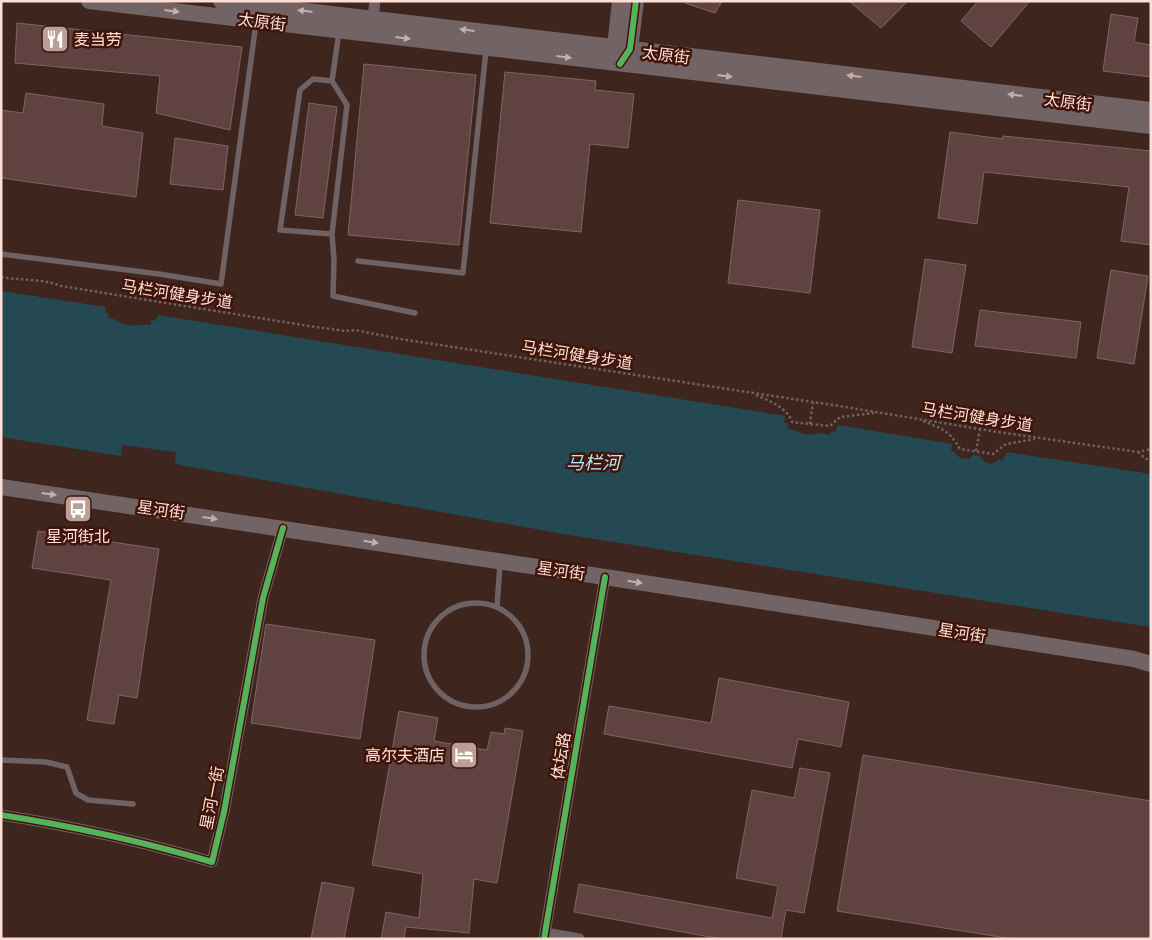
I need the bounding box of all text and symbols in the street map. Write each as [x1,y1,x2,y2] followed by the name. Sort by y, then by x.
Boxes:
[164,7,180,15] one-way arrow
[297,7,313,15] one-way arrow
[237,10,287,34] street label: 太原街
[40,24,70,54] restaurant icon: 麦当劳
[458,26,474,34] one-way arrow
[74,30,122,49] place label: 麦当劳
[395,34,411,42] one-way arrow
[641,43,691,67] street label: 太原街
[556,53,572,61] one-way arrow
[718,72,734,80] one-way arrow
[846,72,862,80] one-way arrow
[1043,90,1093,114] street label: 太原街
[1007,91,1023,99] one-way arrow
[120,276,234,312] street label: 马栏河健身步道
[520,337,634,373] street label: 马栏河健身步道
[920,399,1034,435] street label: 马栏河健身步道
[566,452,623,473] water label: 马栏河
[42,490,58,498] one-way arrow
[63,494,93,524] bus stop icon: 星河街北
[136,497,186,523] street label: 星河街
[203,514,219,522] one-way arrow
[46,527,110,546] place label: 星河街北
[363,539,379,547] one-way arrow
[536,558,586,584] street label: 星河街
[628,578,644,586] one-way arrow
[937,620,987,646] street label: 星河街
[548,731,574,781] street label: 体坛路
[449,740,479,770] hotel icon: 高尔夫酒店
[365,746,445,765] place label: 高尔夫酒店
[197,765,227,831] street label: 星河一街

